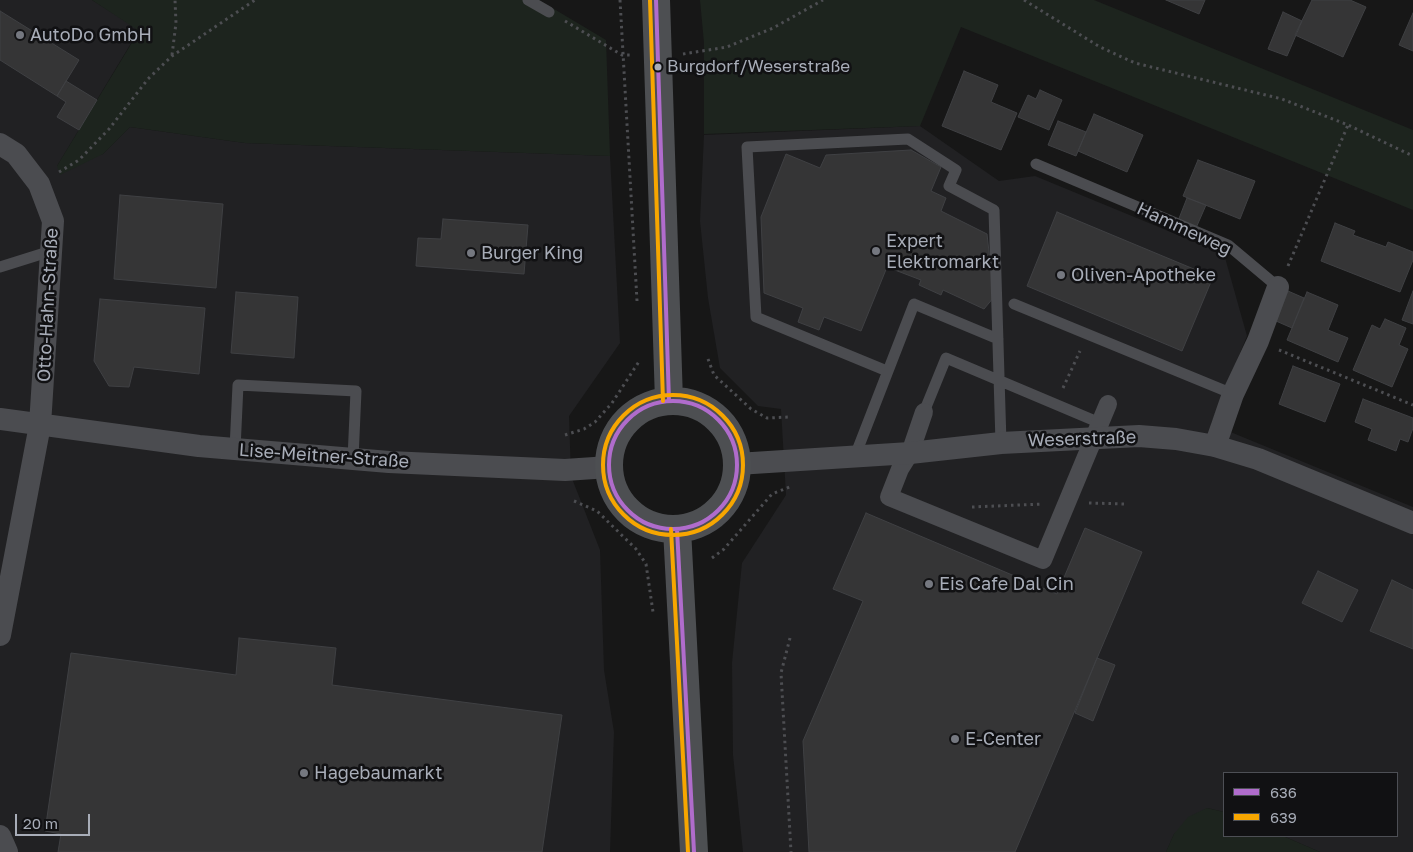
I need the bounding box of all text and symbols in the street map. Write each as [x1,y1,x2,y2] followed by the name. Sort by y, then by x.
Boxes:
[30,24,152,46] place label: AutoDo GmbH
[14,29,26,41] marker: AutoDo GmbH
[667,57,850,77] place label: Burgdorf/Weserstraße
[653,62,663,72] marker: Burgdorf/Weserstraße
[1133,198,1235,260] street label: Hammeweg
[33,227,63,383] street label: Otto-Hahn-Straße
[886,230,999,272] place label: Expert Elektromarkt
[481,242,583,264] place label: Burger King
[870,245,882,257] marker: Expert Elektromarkt
[465,247,477,259] marker: Burger King
[1071,264,1216,286] place label: Oliven-Apotheke
[1055,269,1067,281] marker: Oliven-Apotheke
[1027,426,1137,452] street label: Weserstraße
[238,439,410,473] street label: Lise-Meitner-Straße
[939,573,1074,595] place label: Eis Cafe Dal Cin
[923,578,935,590] marker: Eis Cafe Dal Cin
[965,728,1041,750] place label: E-Center
[949,733,961,745] marker: E-Center
[314,762,442,784] place label: Hagebaumarkt
[298,767,310,779] marker: Hagebaumarkt
[1223,772,1398,837] legend
[1270,783,1297,801] text: 636
[18,804,92,836] scale bar
[1270,808,1297,826] text: 639
[23,814,58,832] text: 20 m

